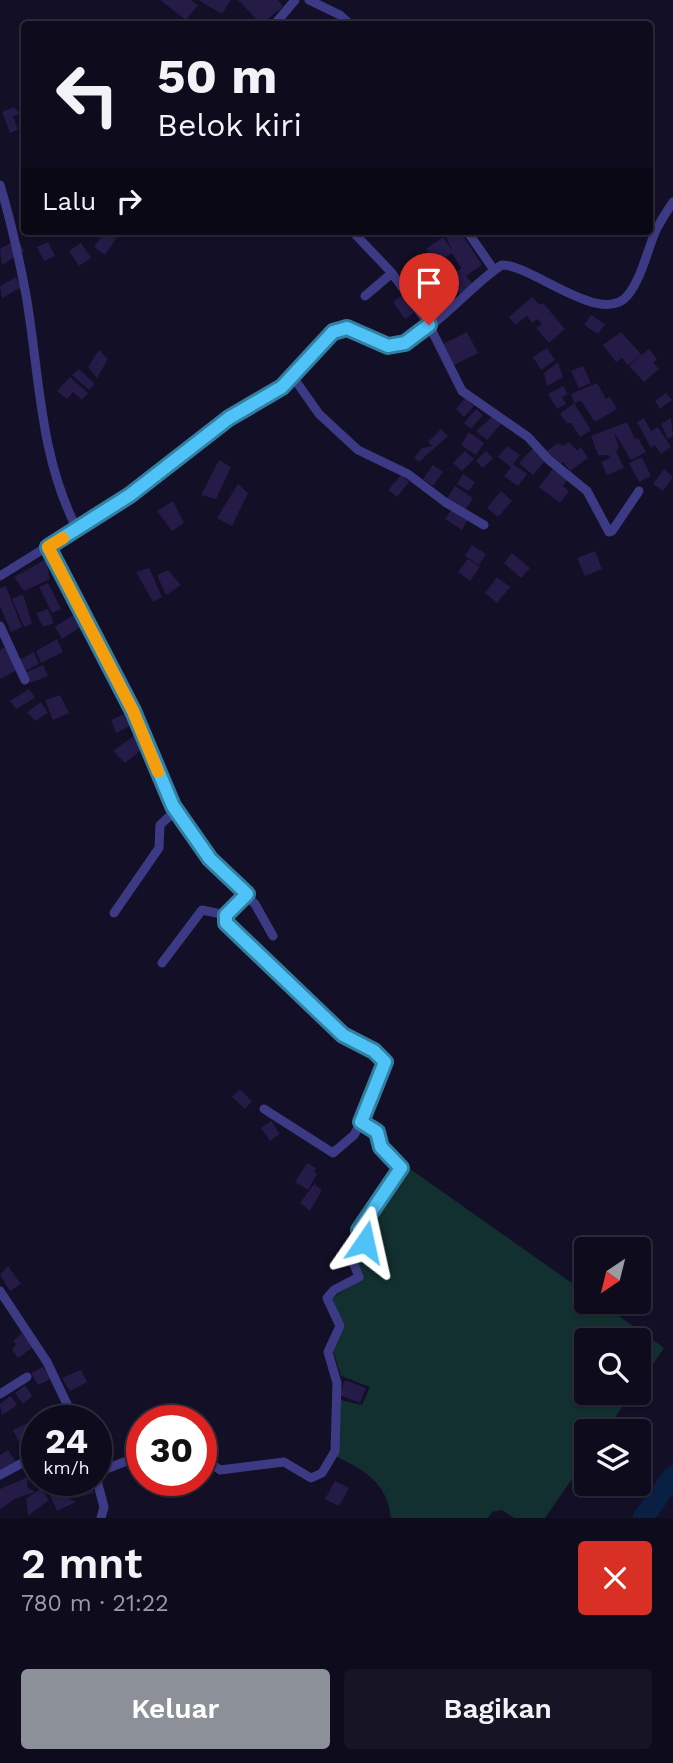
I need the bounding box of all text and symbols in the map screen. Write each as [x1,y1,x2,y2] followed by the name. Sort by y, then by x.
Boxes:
[157,47,277,105] text: 50 m
[42,49,133,140] icon: left
[157,106,302,144] text: Belok kiri
[110,182,148,220] icon: right
[42,186,96,216] text: Lalu
[399,253,459,325] pin
[410,264,448,302] icon: arrive
[328,1205,402,1279] position arrow
[574,1237,651,1314] north arrow
[574,1237,651,1496] map controls
[574,1328,651,1405] button: search
[126,1405,217,1496] speed limit sign: 30
[574,1419,651,1496] button: layers
[45,1420,88,1462] text: 24
[43,1457,90,1478] text: km/h
[21,1539,142,1588] text: 2 mnt
[578,1541,652,1615] button: close
[21,1590,169,1617] text: 780 m · 21:22
[21,1669,330,1749] button: Keluar
[344,1669,652,1749] button: Bagikan

